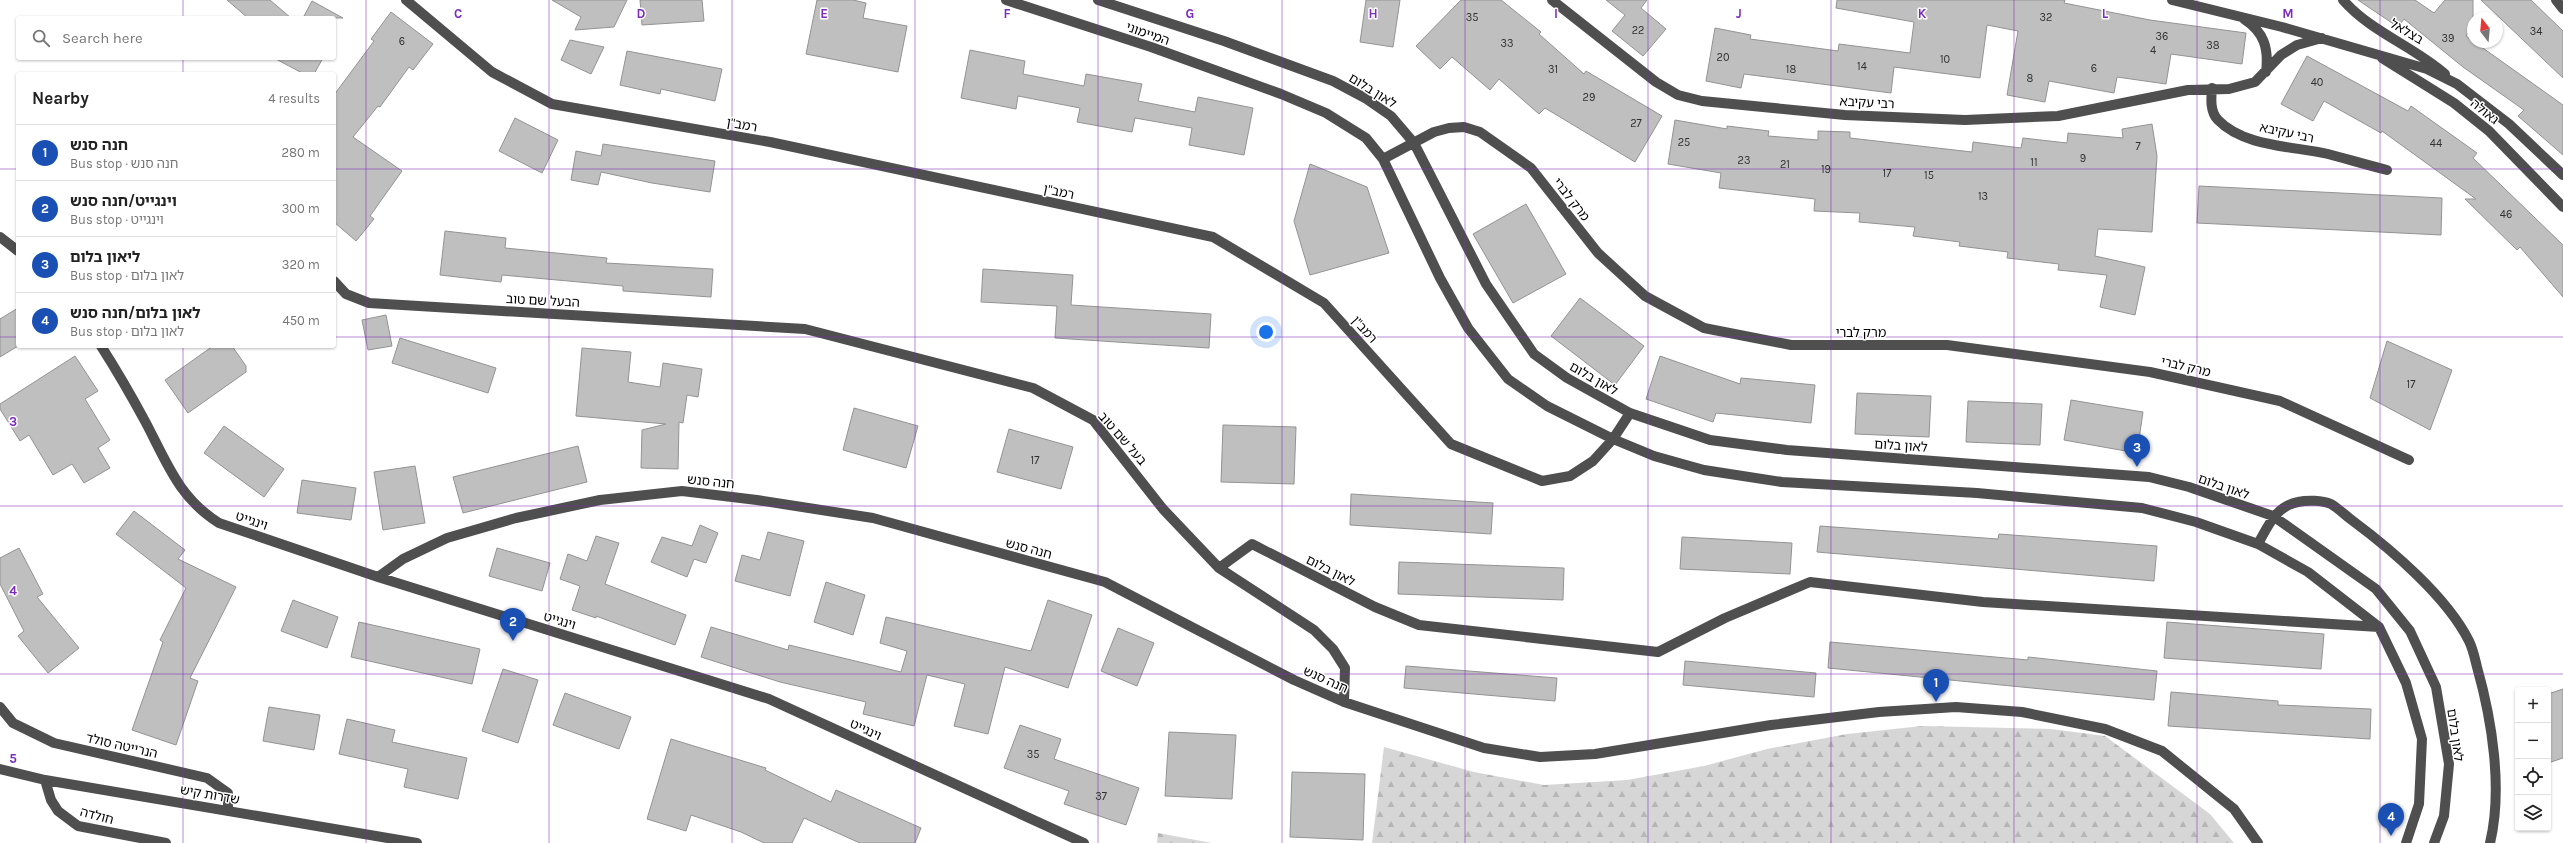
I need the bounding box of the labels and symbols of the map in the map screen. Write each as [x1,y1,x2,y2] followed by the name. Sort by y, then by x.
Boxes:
[454,6,462,21] text: C
[637,6,646,21] text: D
[820,6,828,21] text: E
[1003,6,1011,21] text: F
[1186,6,1194,21] text: G
[1368,6,1378,21] text: H
[1554,6,1558,21] text: I
[1736,6,1742,21] text: J
[1918,6,1927,21] text: K
[2102,6,2109,21] text: L
[2282,6,2294,21] text: M
[1466,11,1478,24] house number: 35
[2040,11,2052,24] house number: 32
[2467,12,2503,48] north arrow
[2387,16,2426,47] street label: בצלאל
[1124,19,1172,48] street label: המיימוני
[1632,24,1644,37] house number: 22
[2530,25,2542,38] house number: 34
[2156,30,2168,43] house number: 36
[2442,32,2454,45] house number: 39
[399,35,405,48] house number: 6
[1501,37,1514,50] house number: 33
[2206,39,2220,52] house number: 38
[2150,44,2156,57] house number: 4
[1717,51,1729,64] house number: 20
[1940,53,1950,66] house number: 10
[1857,60,1867,73] house number: 14
[2091,62,2097,75] house number: 6
[1548,63,1558,76] house number: 31
[1786,63,1796,76] house number: 18
[1346,70,1399,111] street label: לאון בלום
[2027,72,2034,85] house number: 8
[2311,76,2323,89] house number: 40
[1583,91,1595,104] house number: 29
[1839,94,1895,111] street label: רבי עקיבא
[2468,96,2502,127] street label: גאולה
[725,114,758,135] street label: רמב"ן
[1630,117,1642,130] house number: 27
[2258,119,2315,146] street label: רבי עקיבא
[1678,136,1690,149] house number: 25
[2430,137,2442,150] house number: 44
[2135,140,2141,153] house number: 7
[2080,152,2086,165] house number: 9
[1738,154,1750,167] house number: 23
[2030,156,2038,169] house number: 11
[1780,158,1790,171] house number: 21
[1821,163,1831,176] house number: 19
[1883,167,1891,180] house number: 17
[1924,169,1934,182] house number: 15
[1550,175,1593,224] street label: מרק לברי
[1042,181,1076,202] street label: רמב"ן
[1978,190,1988,203] house number: 13
[2500,208,2512,221] house number: 46
[506,291,580,310] street label: הבעל שם טוב
[1349,313,1381,346] street label: רמב"ן
[1256,322,1276,342] your location
[1836,325,1887,340] street label: מרק לברי
[2160,353,2213,380] street label: מרק לברי
[1567,359,1621,398] street label: לאון בלום
[2407,378,2415,391] house number: 17
[1095,409,1150,468] street label: בעל שם טוב
[9,414,17,429] text: 3
[2124,434,2150,467] pin: 3
[1874,436,1928,455] street label: לאון בלום
[1031,454,1039,467] house number: 17
[2196,471,2252,502] street label: לאון בלום
[687,472,735,491] street label: חנה סנש
[234,508,270,533] street label: וינגייט
[1004,535,1054,562] street label: חנה סנש
[1304,552,1358,589] street label: לאון בלום
[9,583,17,598] text: 4
[500,608,526,641] pin: 2
[542,608,578,632] street label: וינגייט
[1301,663,1351,696] street label: חנה סנש
[1923,669,1949,702] pin: 1
[2444,708,2467,763] street label: לאון בלום
[848,716,884,743] street label: וינגייט
[85,730,159,761] street label: הנרייטה סולד
[1027,748,1039,761] house number: 35
[9,751,17,766] text: 5
[179,782,241,807] street label: שדרות קיש
[1095,790,1107,803] house number: 37
[2378,803,2404,836] pin: 4
[78,804,115,827] street label: חולדה

